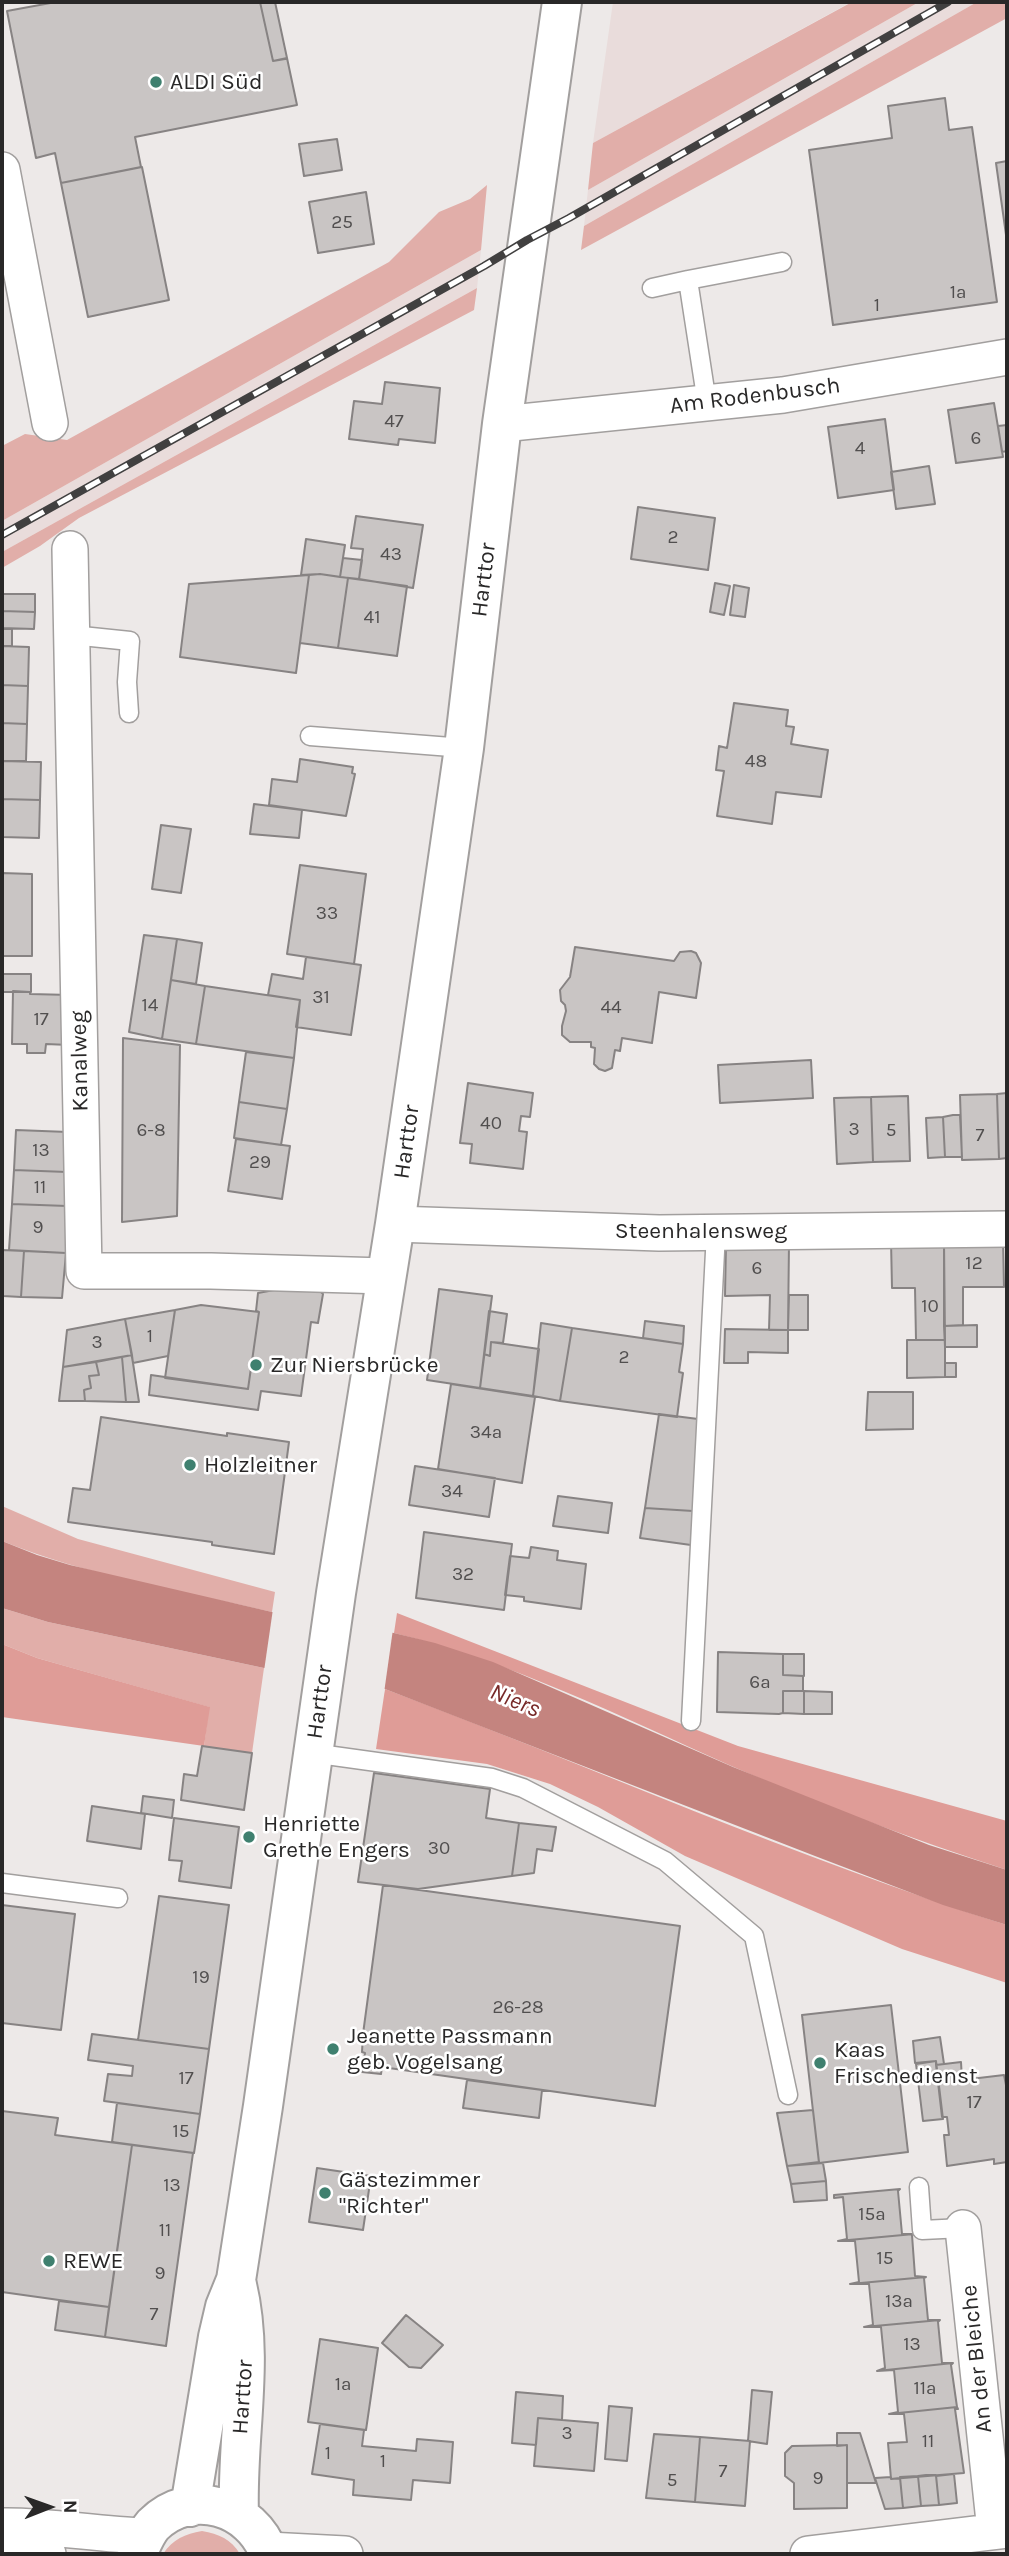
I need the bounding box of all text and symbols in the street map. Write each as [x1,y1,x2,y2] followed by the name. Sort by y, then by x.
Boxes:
[170,68,263,96] place label: ALDI Süd
[148,74,164,90] marker: ALDI Süd
[331,212,353,234] house number: 25
[950,282,966,304] house number: 1a
[874,295,880,317] house number: 1
[668,372,842,420] street label: Am Rodenbusch
[384,411,404,433] house number: 47
[971,428,981,450] house number: 6
[855,438,865,460] house number: 4
[667,527,679,549] house number: 2
[466,541,502,619] street label: Harttor
[380,544,402,566] house number: 43
[364,607,380,629] house number: 41
[745,751,767,773] house number: 48
[316,903,338,925] house number: 33
[312,987,330,1009] house number: 31
[142,995,158,1017] house number: 14
[600,997,622,1019] house number: 44
[33,1009,49,1031] house number: 17
[65,1010,95,1112] street label: Kanalweg
[388,1103,426,1181] street label: Harttor
[480,1113,502,1135] house number: 40
[848,1119,860,1141] house number: 3
[136,1120,166,1142] house number: 6-8
[886,1120,896,1142] house number: 5
[976,1125,984,1147] house number: 7
[32,1140,50,1162] house number: 13
[249,1152,271,1174] house number: 29
[34,1177,46,1199] house number: 11
[32,1217,44,1239] house number: 9
[615,1217,787,1245] street label: Steenhalensweg
[965,1253,983,1275] house number: 12
[752,1258,762,1280] house number: 6
[921,1296,939,1318] house number: 10
[147,1326,153,1348] house number: 1
[91,1332,103,1354] house number: 3
[618,1347,630,1369] house number: 2
[270,1351,439,1379] place label: Zur Niersbrücke
[248,1357,264,1373] marker: Zur Niersbrücke
[470,1422,502,1444] house number: 34a
[204,1451,317,1479] place label: Holzleitner
[182,1457,198,1473] marker: Holzleitner
[441,1481,463,1503] house number: 34
[452,1564,474,1586] house number: 32
[301,1663,339,1741] street label: Harttor
[749,1672,771,1694] house number: 6a
[485,1678,545,1724] water label: Niers
[263,1810,410,1864] place label: Henriette Grethe Engers
[241,1829,257,1845] marker: Henriette Grethe Engers
[428,1838,450,1860] house number: 30
[192,1967,210,1989] house number: 19
[492,1997,544,2019] house number: 26-28
[347,2022,553,2076] place label: Jeanette Passmann geb. Vogelsang
[834,2036,978,2090] place label: Kaas Frischedienst
[325,2041,341,2057] marker: Jeanette Passmann geb. Vogelsang
[812,2055,828,2071] marker: Kaas Frischedienst
[178,2068,194,2090] house number: 17
[966,2092,982,2114] house number: 17
[172,2121,190,2143] house number: 15
[339,2166,480,2220] place label: Gästezimmer "Richter"
[163,2175,181,2197] house number: 13
[317,2185,333,2201] marker: Gästezimmer "Richter"
[858,2204,886,2226] house number: 15a
[159,2220,171,2242] house number: 11
[63,2247,124,2275] place label: REWE
[876,2248,894,2270] house number: 15
[41,2253,57,2269] marker: REWE
[154,2263,166,2285] house number: 9
[956,2284,998,2434] street label: An der Bleiche
[885,2291,913,2313] house number: 13a
[150,2304,158,2326] house number: 7
[903,2334,921,2356] house number: 13
[227,2359,259,2435] street label: Harttor
[335,2374,351,2396] house number: 1a
[913,2378,937,2400] house number: 11a
[561,2423,573,2445] house number: 3
[922,2431,934,2453] house number: 11
[325,2443,331,2465] house number: 1
[380,2451,386,2473] house number: 1
[719,2461,727,2483] house number: 7
[812,2468,824,2490] house number: 9
[667,2470,677,2492] house number: 5
[14,2472,84,2542] north arrow
[59,2500,81,2514] text: N

